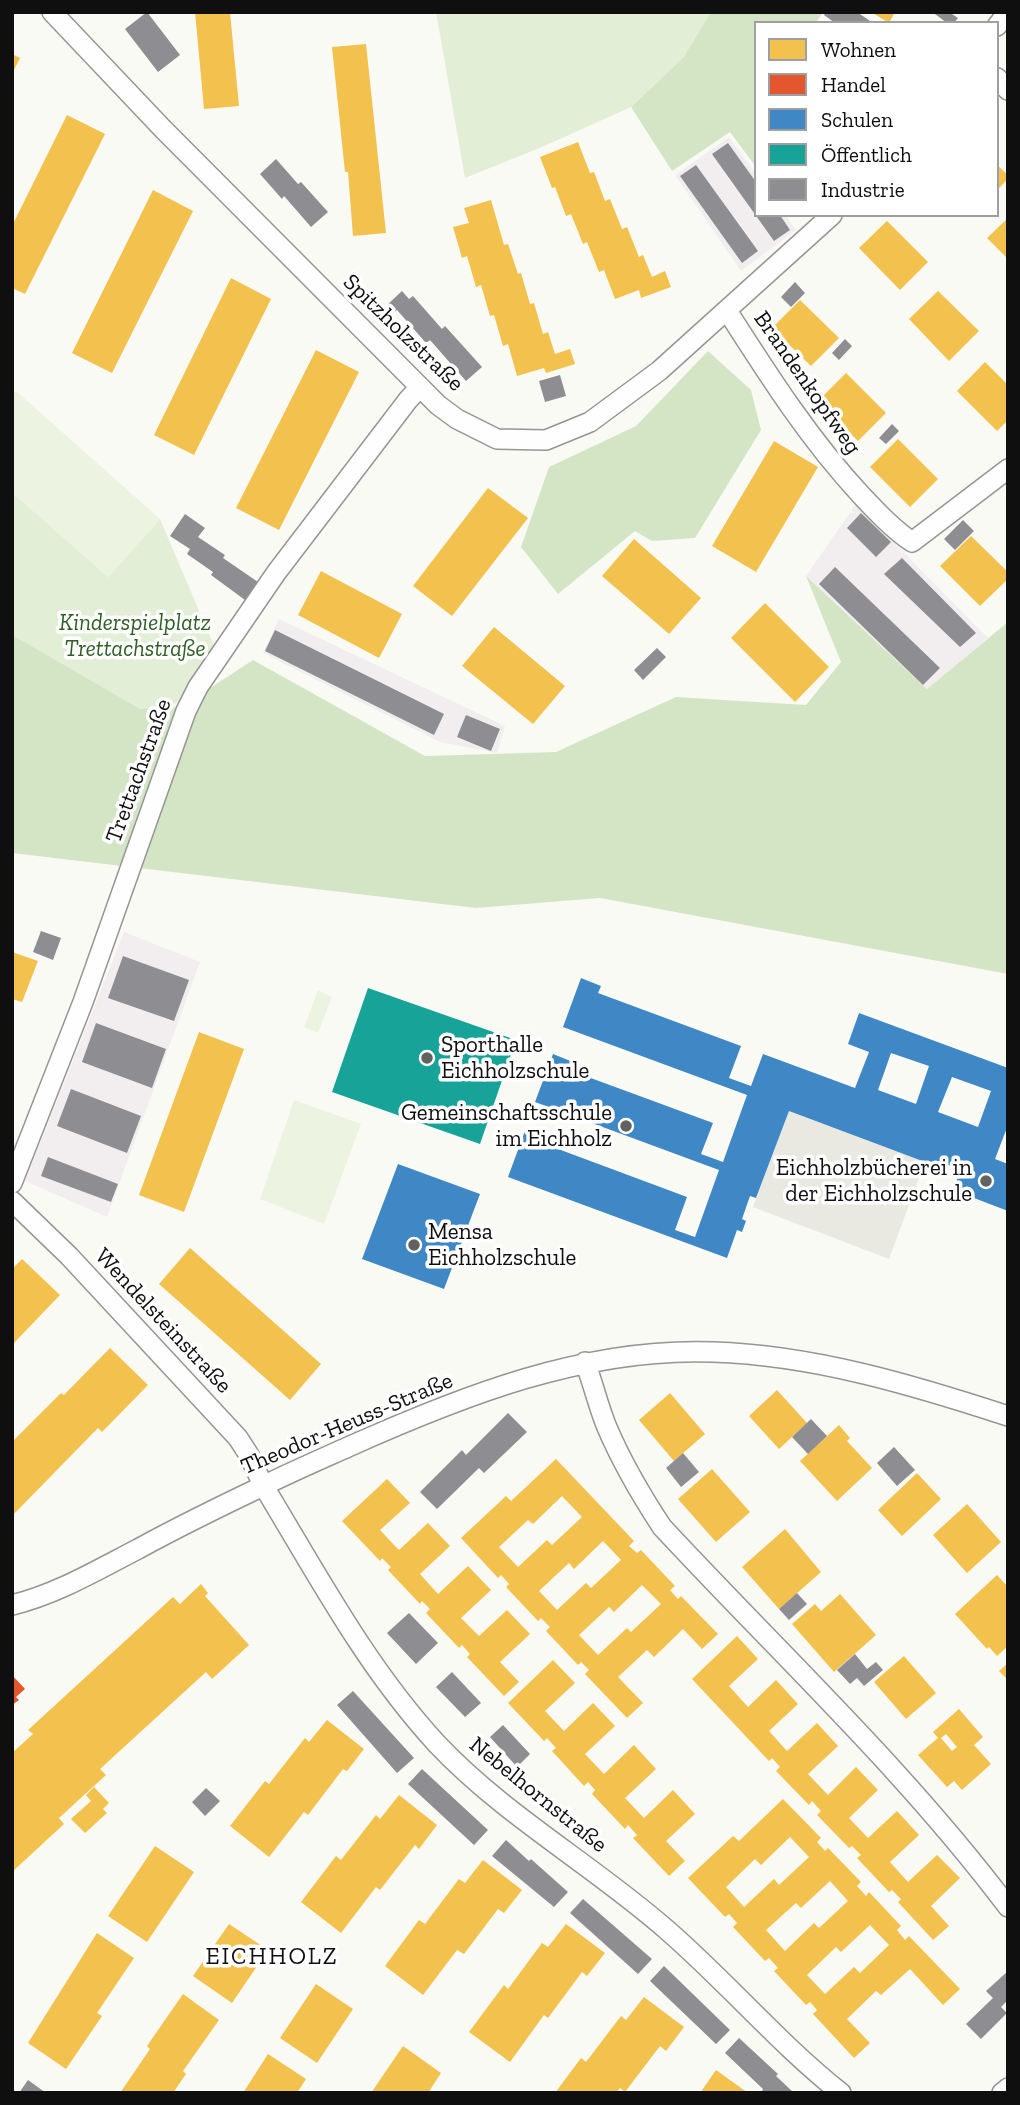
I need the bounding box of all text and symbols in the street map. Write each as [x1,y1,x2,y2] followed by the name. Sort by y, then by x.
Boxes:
[754,21,999,217] legend
[821,37,896,62] text: Wohnen
[821,72,886,97] text: Handel
[821,107,893,132] text: Schulen
[821,142,912,167] text: Öffentlich
[821,177,905,202] text: Industrie
[337,268,469,398] street label: Spitzholzstraße
[747,306,867,460] street label: Brandenkopfweg
[59,609,211,663] park label: Kinderspielplatz Trettachstraße
[100,695,178,847] street label: Trettachstraße
[441,1031,589,1085] place label: Sporthalle Eichholzschule
[419,1050,435,1066] marker: Sporthalle Eichholzschule
[401,1099,612,1153] place label: Gemeinschaftsschule im Eichholz
[618,1118,634,1134] marker: Gemeinschaftsschule im Eichholz
[776,1154,972,1208] place label: Eichholzbücherei in der Eichholzschule
[978,1173,994,1189] marker: Eichholzbücherei in der Eichholzschule
[428,1218,576,1272] place label: Mensa Eichholzschule
[406,1237,422,1253] marker: Mensa Eichholzschule
[89,1243,237,1399] street label: Wendelsteinstraße
[237,1367,457,1481] street label: Theodor-Heuss-Straße
[464,1731,612,1859] street label: Nebelhornstraße
[206,1943,338,1971] district label: EICHHOLZ

